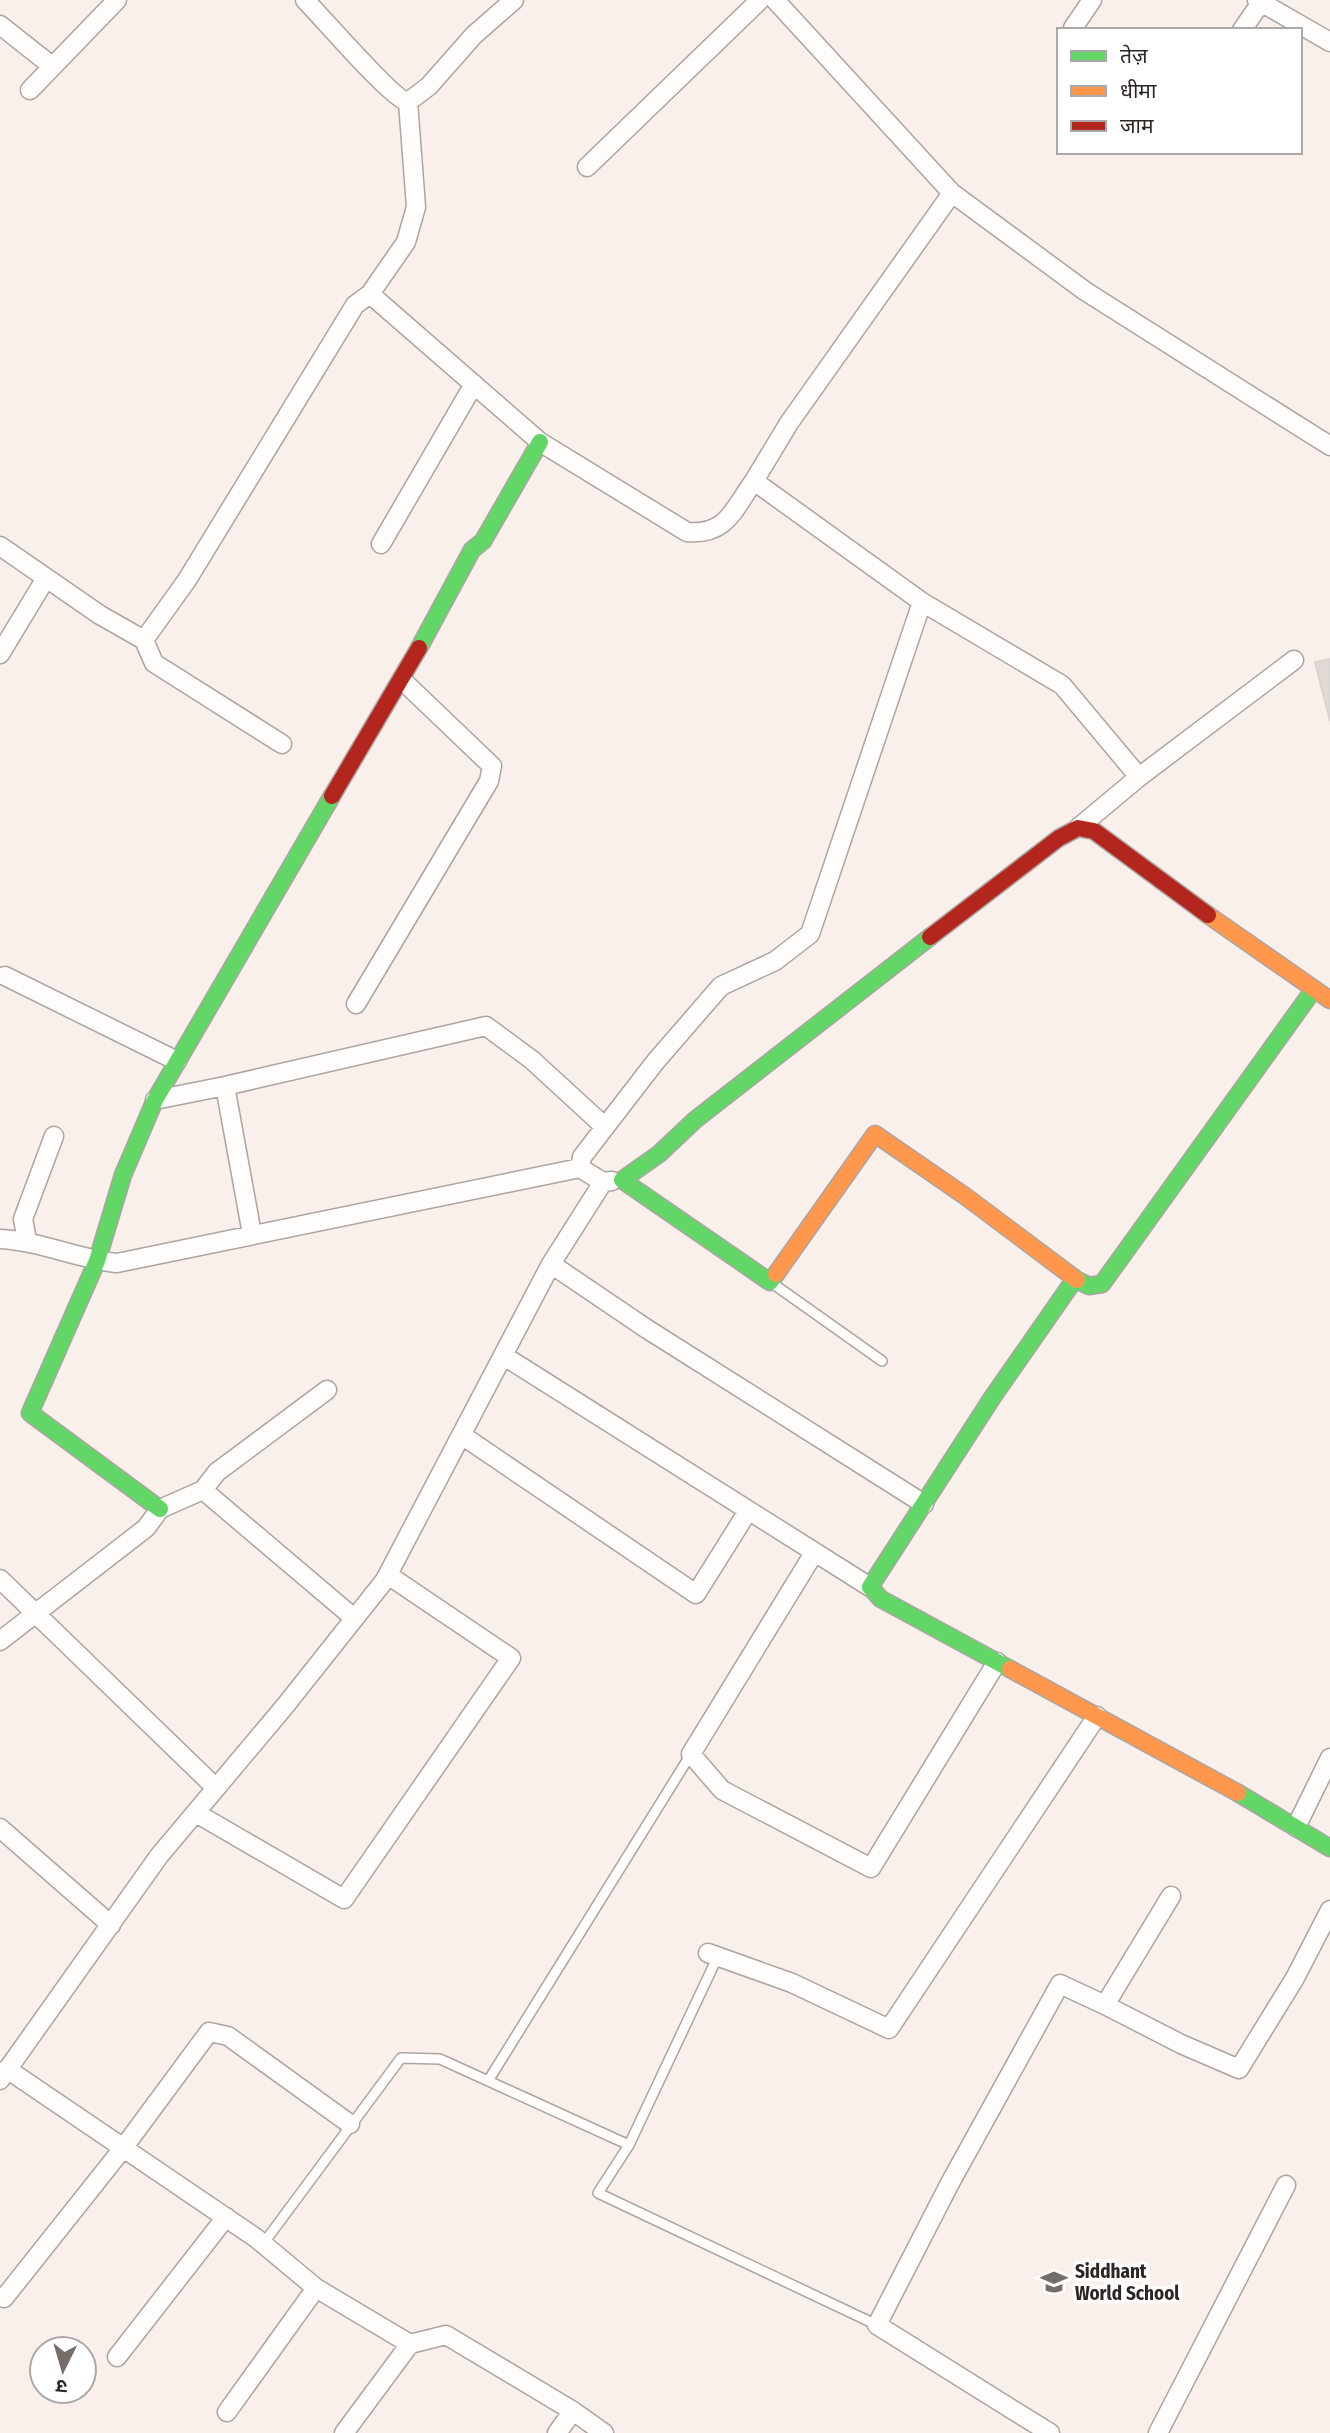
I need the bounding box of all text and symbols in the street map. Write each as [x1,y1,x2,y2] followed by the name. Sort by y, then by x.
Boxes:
[1057,28,1302,154] legend
[1120,43,1148,69] text: तेज़
[1120,78,1157,104] text: धीमा
[1120,113,1154,139] text: जाम
[1075,2260,1180,2305] place label: Siddhant World School
[1039,2267,1069,2297] school or university icon: Siddhant World School
[28,2335,98,2405] north arrow
[54,2374,68,2398] text: उ

